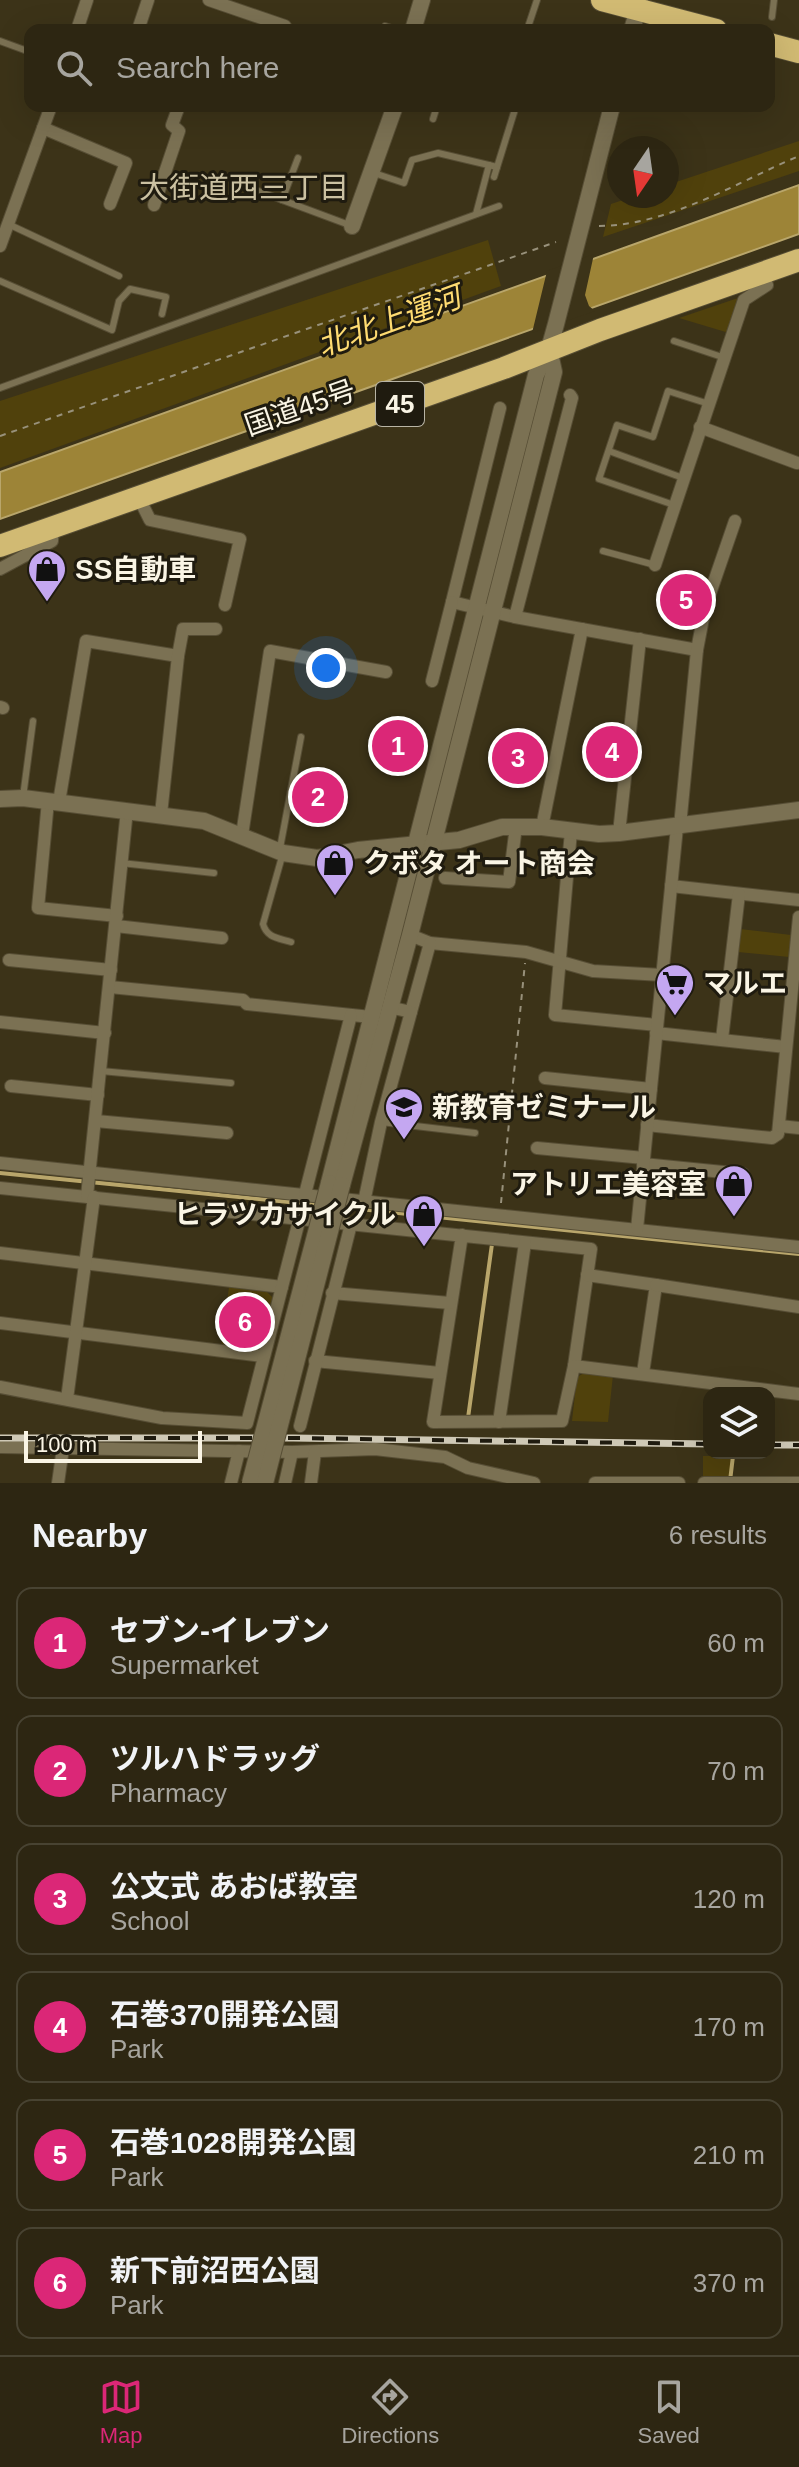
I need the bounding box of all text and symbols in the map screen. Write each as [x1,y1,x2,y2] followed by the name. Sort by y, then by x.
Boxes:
[24,24,775,112] search box
[52,46,96,90] icon: search
[116,51,279,84] text: Search here
[607,136,679,208] north arrow
[139,171,349,204] district label: 大街道西三丁目
[313,278,470,362] water label: 北北上運河
[241,375,359,441] street label: 国道45号
[376,382,424,426] road number: 45
[26,548,68,603] shop icon: SS自動車
[75,554,196,585] place label: SS自動車
[660,570,712,630] pin: 5
[306,648,346,688] your location
[372,716,424,776] pin: 1
[586,722,638,782] pin: 4
[492,728,544,788] pin: 3
[292,767,344,827] pin: 2
[314,842,356,897] shop icon: クボタ オート商会
[363,848,595,879] place label: クボタ オート商会
[654,962,696,1017] supermarket icon: マルエ
[703,968,787,999] place label: マルエ
[383,1086,425,1141] school or university icon: 新教育ゼミナール
[432,1092,656,1123] place label: 新教育ゼミナール
[713,1163,755,1218] shop icon: アトリエ美容室
[510,1169,706,1200] place label: アトリエ美容室
[403,1193,445,1248] shop icon: ヒラツカサイクル
[173,1199,396,1230] place label: ヒラツカサイクル
[219,1292,271,1352] pin: 6
[703,1387,775,1459] map controls
[703,1387,775,1459] button: layers
[24,1427,202,1463] scale bar
[36,1432,97,1457] text: 100 m
[32,1516,147,1554] text: Nearby
[669,1520,767,1550] text: 6 results
[110,1614,330,1647] text: セブン-イレブン
[53,1628,67,1658] text: 1
[707,1628,765,1658] text: 60 m
[110,1650,259,1680] text: Supermarket
[110,1742,320,1775] text: ツルハドラッグ
[53,1756,67,1786] text: 2
[707,1756,765,1786] text: 70 m
[110,1778,227,1808] text: Pharmacy
[110,1870,358,1903] text: 公文式 あおば教室
[53,1884,67,1914] text: 3
[693,1884,765,1914] text: 120 m
[110,1906,190,1936] text: School
[110,1998,340,2031] text: 石巻370開発公園
[53,2012,67,2042] text: 4
[693,2012,765,2042] text: 170 m
[110,2034,163,2064] text: Park
[110,2126,357,2159] text: 石巻1028開発公園
[53,2140,67,2170] text: 5
[693,2140,765,2170] text: 210 m
[110,2162,163,2192] text: Park
[110,2254,320,2287] text: 新下前沼西公園
[53,2268,67,2298] text: 6
[693,2268,765,2298] text: 370 m
[110,2290,163,2320] text: Park
[99,2375,143,2449] tab: Map
[341,2375,439,2449] tab: Directions
[637,2375,700,2449] tab: Saved

